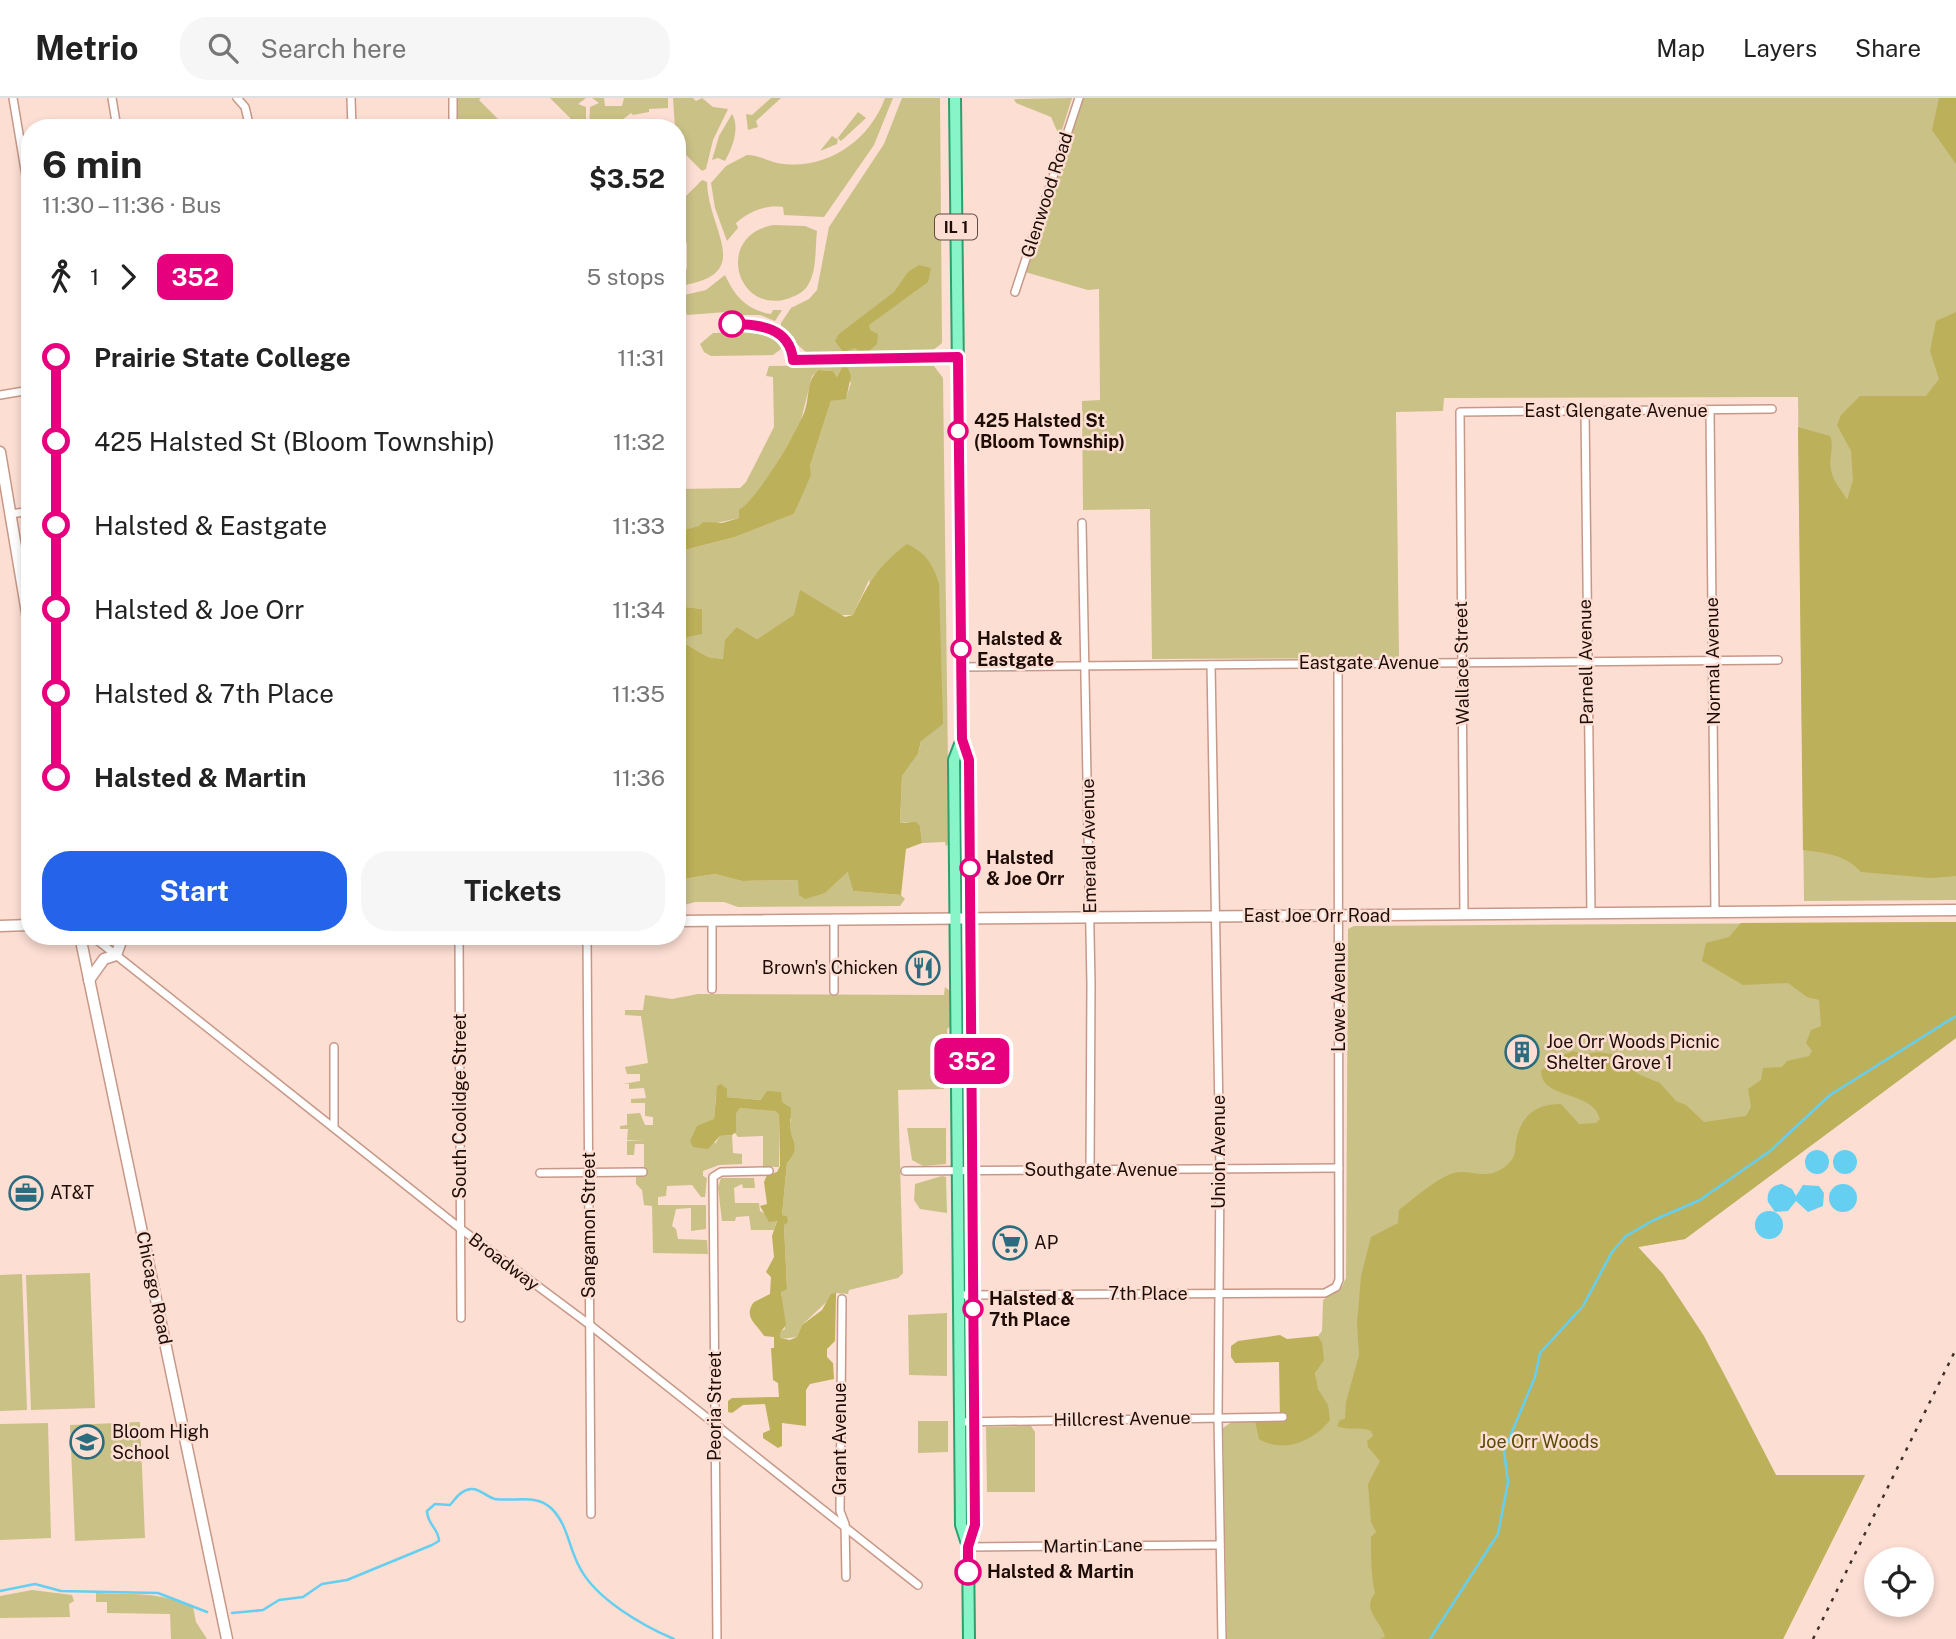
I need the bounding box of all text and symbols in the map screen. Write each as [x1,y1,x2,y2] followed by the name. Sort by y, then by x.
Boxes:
[180,17,670,80] search box
[35,29,138,67] text: Metrio
[204,29,242,67] icon: search
[260,33,406,64] text: Search here
[1656,34,1705,62] text: Map
[1743,34,1817,62] text: Layers
[1855,34,1921,62] text: Share
[1016,130,1077,260] street label: Glenwood Road
[42,142,143,187] text: 6 min
[589,163,665,194] text: $3.52
[42,191,221,218] text: 11:30 – 11:36 · Bus
[935,214,977,239] road number: IL 1
[42,258,80,296] icon: walk
[109,258,147,296] icon: forward
[90,263,99,290] text: 1
[171,263,219,291] text: 352
[586,263,665,290] text: 5 stops
[719,311,745,337] unlabelled marker
[94,342,351,373] text: Prairie State College
[617,344,665,371] text: 11:31
[1524,400,1708,421] street label: East Glengate Avenue
[974,410,1125,452] place label: 425 Halsted St (Bloom Township)
[948,421,968,441] marker: 425 Halsted St (Bloom Township)
[94,426,495,457] text: 425 Halsted St (Bloom Township)
[613,428,665,455] text: 11:32
[94,510,327,541] text: Halsted & Eastgate
[612,512,665,539] text: 11:33
[94,594,305,625] text: Halsted & Joe Orr
[612,596,665,623] text: 11:34
[1701,597,1724,725] street label: Normal Avenue
[1574,599,1597,725] street label: Parnell Avenue
[1450,601,1473,725] street label: Wallace Street
[977,628,1063,670] place label: Halsted & Eastgate
[951,639,971,659] marker: Halsted & Eastgate
[1299,652,1439,673] street label: Eastgate Avenue
[94,678,334,709] text: Halsted & 7th Place
[612,680,665,707] text: 11:35
[94,762,306,793] text: Halsted & Martin
[612,764,665,791] text: 11:36
[1077,778,1100,914] street label: Emerald Avenue
[986,847,1065,889] place label: Halsted & Joe Orr
[42,851,347,931] button: Start
[361,851,665,931] button: Tickets
[960,858,980,878] marker: Halsted & Joe Orr
[1244,905,1391,926] street label: East Joe Orr Road
[1328,942,1349,1052] street label: Lowe Avenue
[904,949,942,987] restaurant icon: Brown's Chicken
[762,957,898,978] place label: Brown's Chicken
[449,1013,470,1199] street label: South Coolidge Street
[1546,1031,1720,1073] place label: Joe Orr Woods Picnic Shelter Grove 1
[1503,1033,1541,1071] building icon: Joe Orr Woods Picnic Shelter Grove 1
[932,1038,1012,1084] line badge: 352
[948,1047,996,1075] text: 352
[1208,1095,1229,1209] street label: Union Avenue
[578,1152,599,1298] street label: Sangamon Street
[1024,1159,1178,1180] street label: Southgate Avenue
[7,1174,45,1212] office icon: AT&T
[50,1182,95,1203] place label: AT&T
[991,1224,1029,1262] supermarket icon: AP
[465,1228,544,1295] street label: Broadway
[132,1230,177,1346] street label: Chicago Road
[1034,1232,1058,1253] place label: AP
[1108,1283,1188,1304] street label: 7th Place
[989,1288,1075,1330] place label: Halsted & 7th Place
[963,1299,983,1319] marker: Halsted & 7th Place
[704,1351,725,1461] street label: Peoria Street
[829,1382,850,1496] street label: Grant Avenue
[1053,1407,1191,1430] street label: Hillcrest Avenue
[112,1421,209,1463] place label: Bloom High School
[68,1423,106,1461] school or university icon: Bloom High School
[1479,1431,1599,1452] park label: Joe Orr Woods
[1043,1534,1143,1557] street label: Martin Lane
[1864,1547,1934,1617] map controls
[1864,1547,1934,1617] button: locate
[955,1559,981,1585] marker: Halsted & Martin
[987,1561,1134,1582] place label: Halsted & Martin

